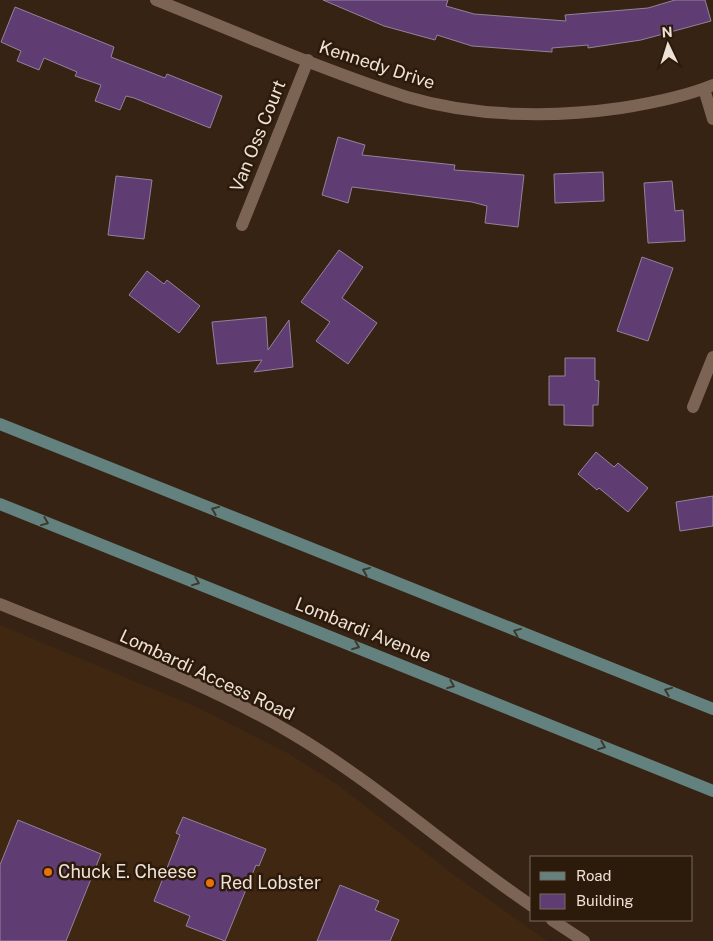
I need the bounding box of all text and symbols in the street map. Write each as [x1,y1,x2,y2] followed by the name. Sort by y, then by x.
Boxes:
[643,20,693,70] north arrow
[661,24,673,40] text: N
[317,36,438,93] street label: Kennedy Drive
[226,77,289,195] street label: Van Oss Court
[211,506,220,516] one-way arrow
[40,516,49,526] one-way arrow
[362,567,371,577] one-way arrow
[191,576,200,586] one-way arrow
[292,593,434,666] street label: Lombardi Avenue
[117,625,298,724] street label: Lombardi Access Road
[513,627,521,637] one-way arrow
[351,640,360,651] one-way arrow
[446,678,455,689] one-way arrow
[664,687,673,698] one-way arrow
[597,740,605,750] one-way arrow
[530,856,693,921] legend
[58,861,197,882] place label: Chuck E. Cheese
[42,866,54,878] marker: Chuck E. Cheese
[576,867,612,884] text: Road
[220,872,321,893] place label: Red Lobster
[204,877,216,889] marker: Red Lobster
[576,892,634,909] text: Building

